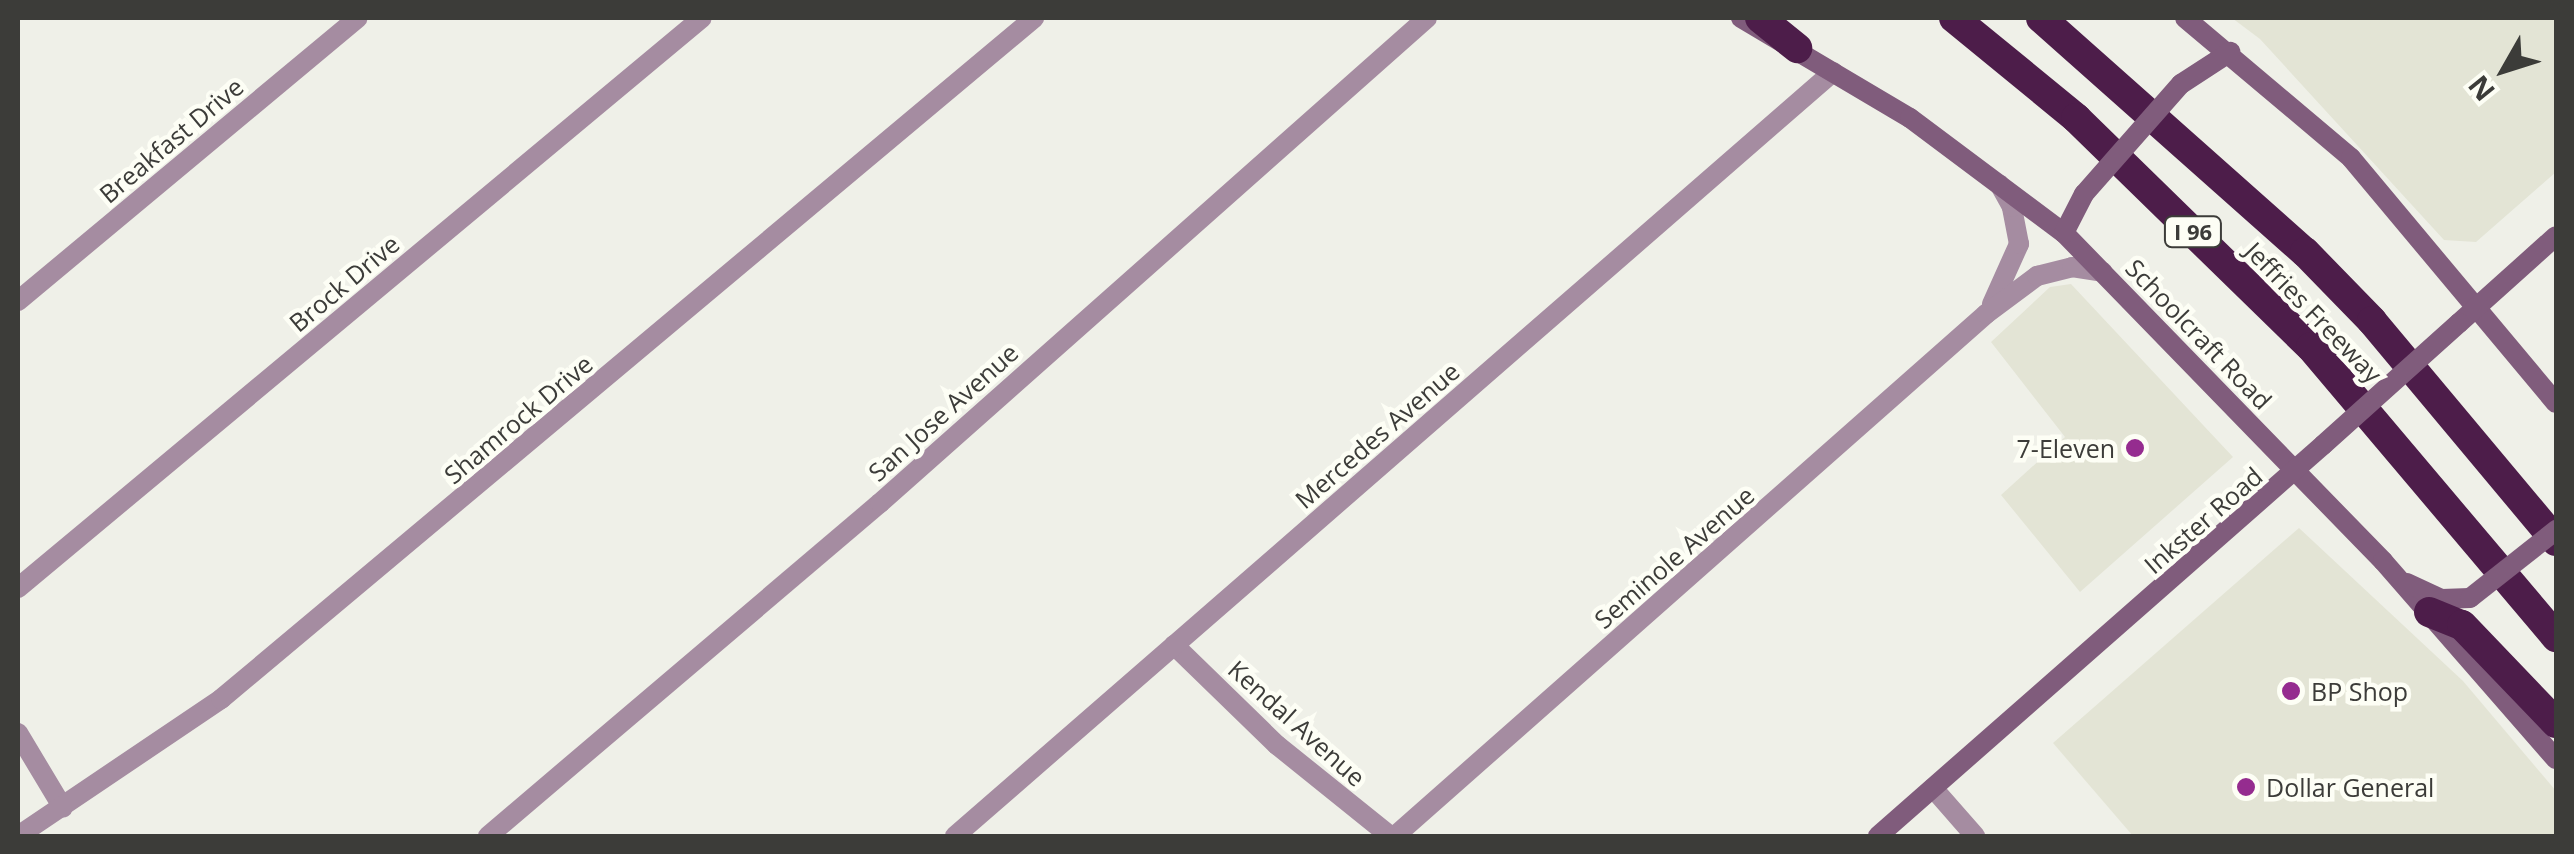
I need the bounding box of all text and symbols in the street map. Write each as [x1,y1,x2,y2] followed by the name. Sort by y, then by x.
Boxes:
[2454,20,2554,120] north arrow
[2459,68,2503,110] text: N
[93,71,249,209] street label: Breakfast Drive
[2163,215,2223,249] road number: I 96
[283,228,405,338] street label: Brock Drive
[2239,236,2389,388] street label: Jeffries Freeway
[2120,253,2278,415] street label: Schoolcraft Road
[862,337,1024,487] street label: San Jose Avenue
[438,348,598,490] street label: Shamrock Drive
[1289,356,1465,514] street label: Mercedes Avenue
[2017,433,2115,463] place label: 7-Eleven
[2124,437,2146,459] marker: 7-Eleven
[2138,461,2268,579] street label: Inkster Road
[1588,480,1760,634] street label: Seminole Avenue
[1222,654,1372,792] street label: Kendal Avenue
[2311,676,2408,706] place label: BP Shop
[2280,680,2302,702] marker: BP Shop
[2266,772,2434,802] place label: Dollar General
[2235,776,2257,798] marker: Dollar General

